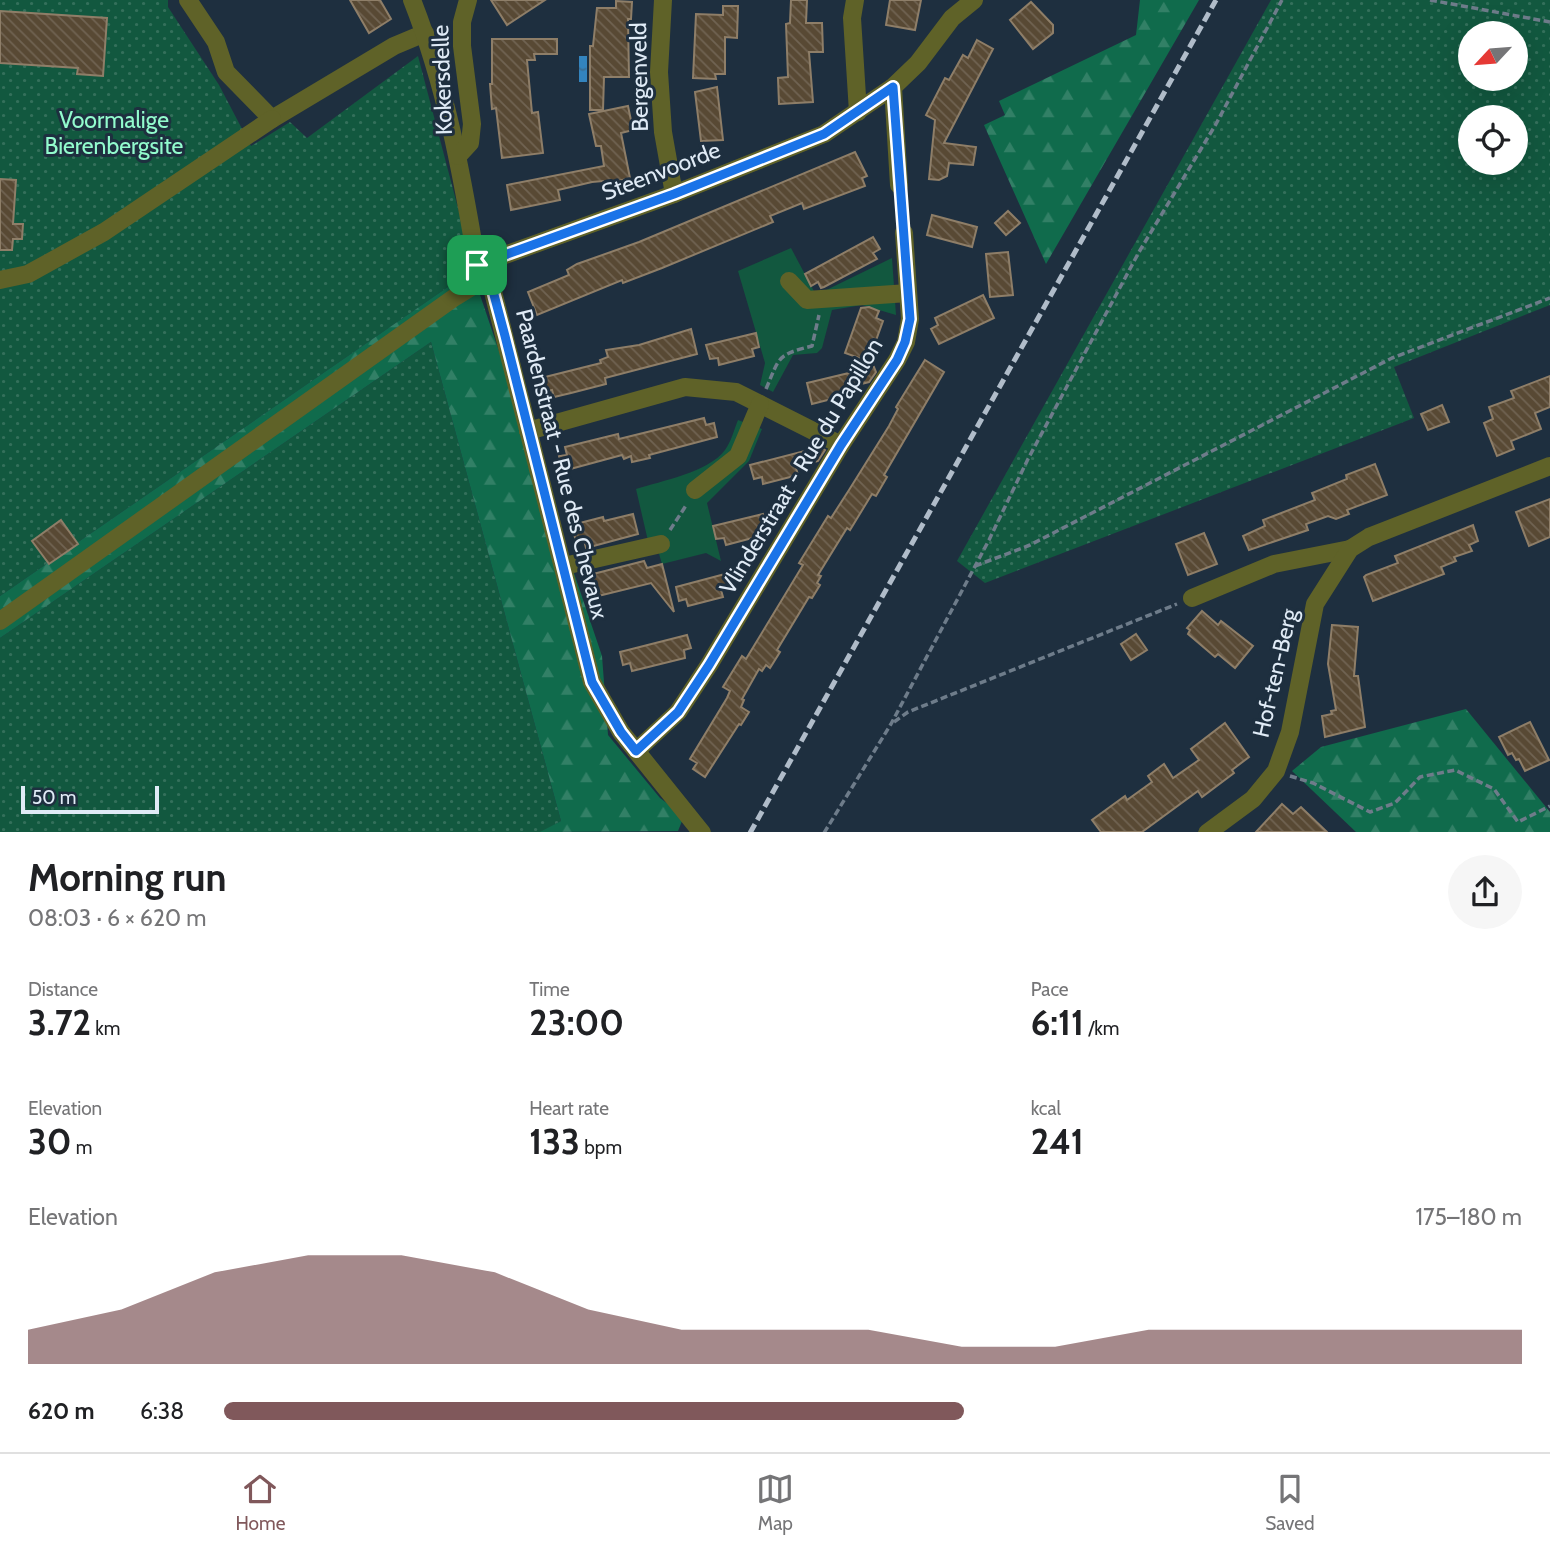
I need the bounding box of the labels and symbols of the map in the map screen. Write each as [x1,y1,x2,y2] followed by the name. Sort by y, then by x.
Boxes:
[1458,21,1528,91] north arrow
[624,22,654,132] street label: Bergenveld
[426,24,458,136] street label: Kokersdelle
[45,106,184,160] park label: Voormalige Bierenbergsite
[598,135,724,206] street label: Steenvoorde
[447,235,507,295] pin
[510,306,614,622] street label: Paardenstraat - Rue des Chevaux
[713,333,889,599] street label: Vlinderstraat - Rue du Papillon
[1247,605,1304,740] street label: Hof-ten-Berg
[21,783,159,815] scale bar

